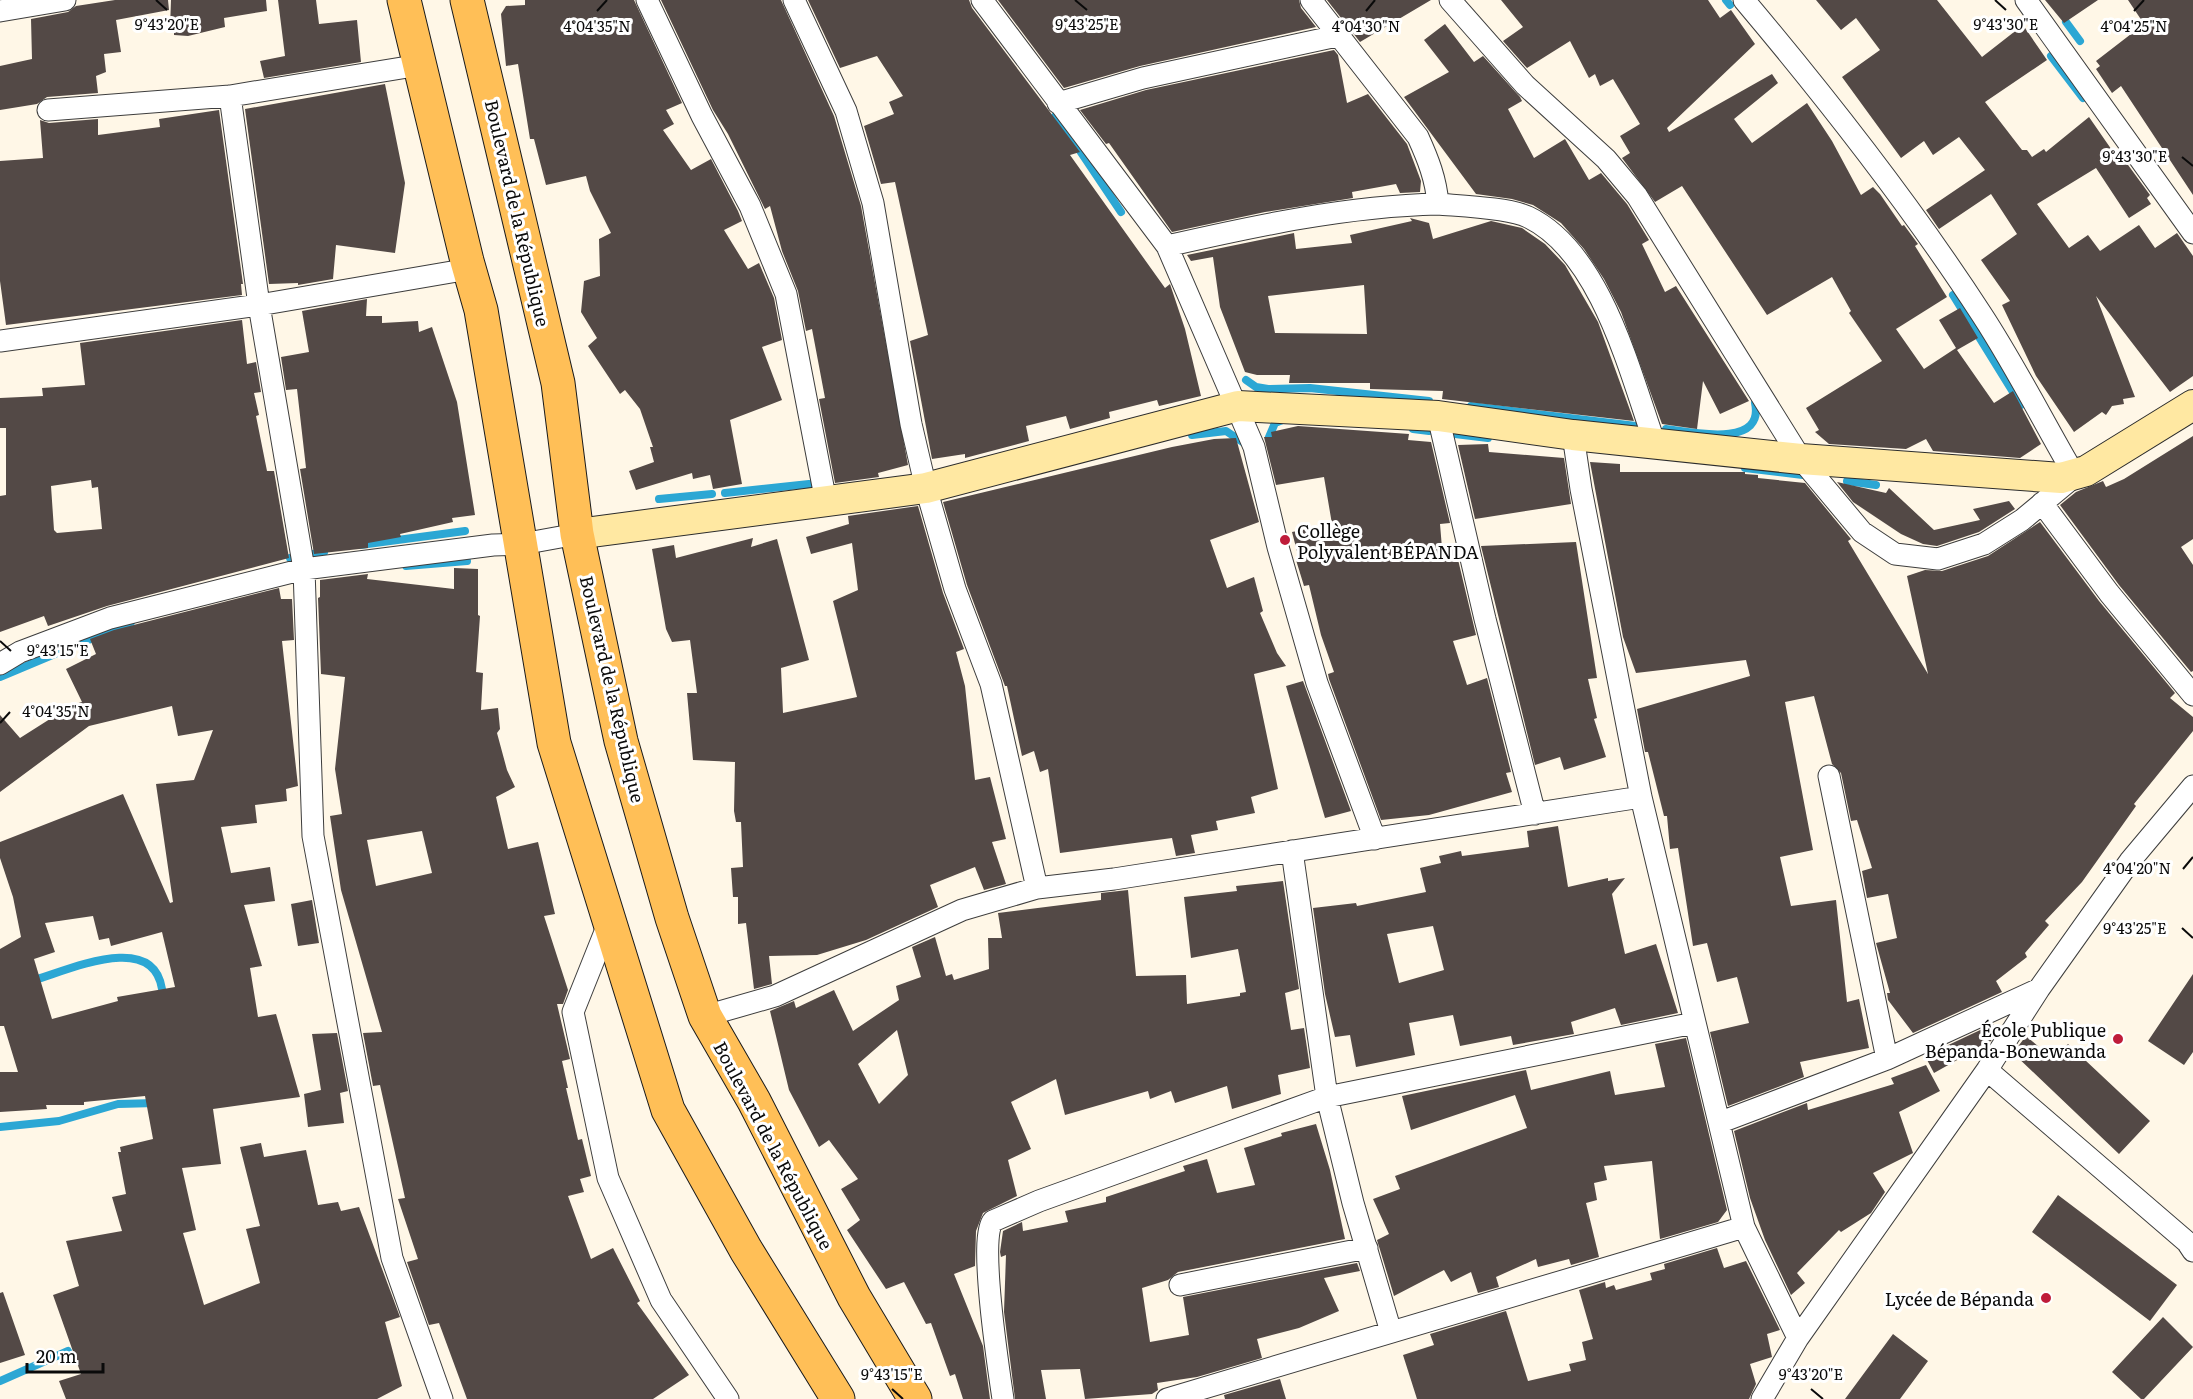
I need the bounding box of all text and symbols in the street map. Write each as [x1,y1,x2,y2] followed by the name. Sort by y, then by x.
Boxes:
[135,12,199,35] text: 9°43'20"E
[1055,12,1119,35] text: 9°43'25"E
[1974,12,2038,35] text: 9°43'30"E
[563,14,631,37] text: 4°04'35"N
[1332,14,1400,37] text: 4°04'30"N
[2101,14,2167,37] text: 4°04'25"N
[479,97,557,329] street label: Boulevard de la République
[2103,144,2167,167] text: 9°43'30"E
[1297,517,1479,565] place label: Collège Polyvalent BÉPANDA
[1278,533,1292,547] marker: Collège Polyvalent BÉPANDA
[574,573,652,805] street label: Boulevard de la République
[27,638,89,661] text: 9°43'15"E
[22,699,90,722] text: 4°04'35"N
[2103,856,2171,879] text: 4°04'20"N
[2103,916,2167,939] text: 9°43'25"E
[1925,1016,2106,1064] place label: École Publique Bépanda-Bonewanda
[2111,1032,2125,1046] marker: École Publique Bépanda-Bonewanda
[708,1036,840,1254] street label: Boulevard de la République
[1885,1285,2034,1312] place label: Lycée de Bépanda
[2039,1291,2053,1305] marker: Lycée de Bépanda
[27,1336,104,1374] scale bar
[36,1342,77,1369] text: 20 m
[861,1362,923,1385] text: 9°43'15"E
[1779,1362,1843,1385] text: 9°43'20"E

